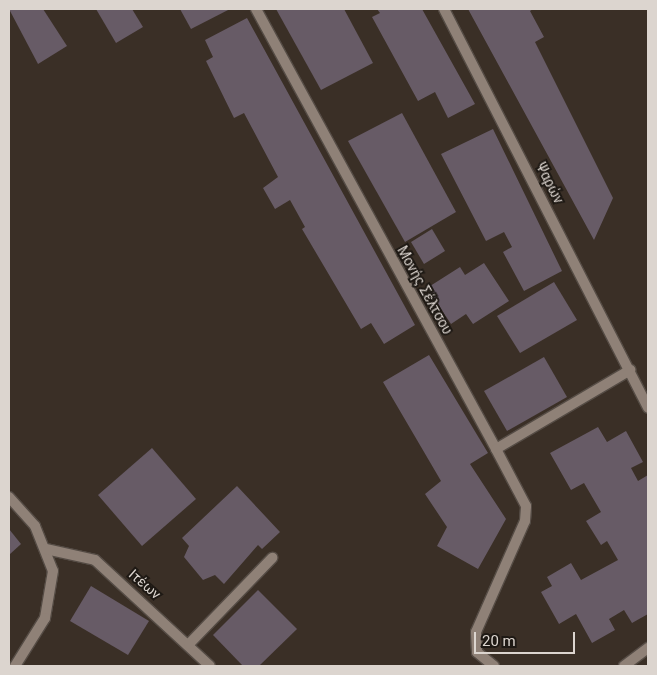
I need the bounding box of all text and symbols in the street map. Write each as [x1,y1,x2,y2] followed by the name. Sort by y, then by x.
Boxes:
[533,160,567,206] street label: Ψαρών
[394,243,456,337] street label: Μονής Σέλτσου
[126,566,164,602] street label: Ιτέων
[477,622,578,654] scale bar
[482,632,516,650] text: 20 m

